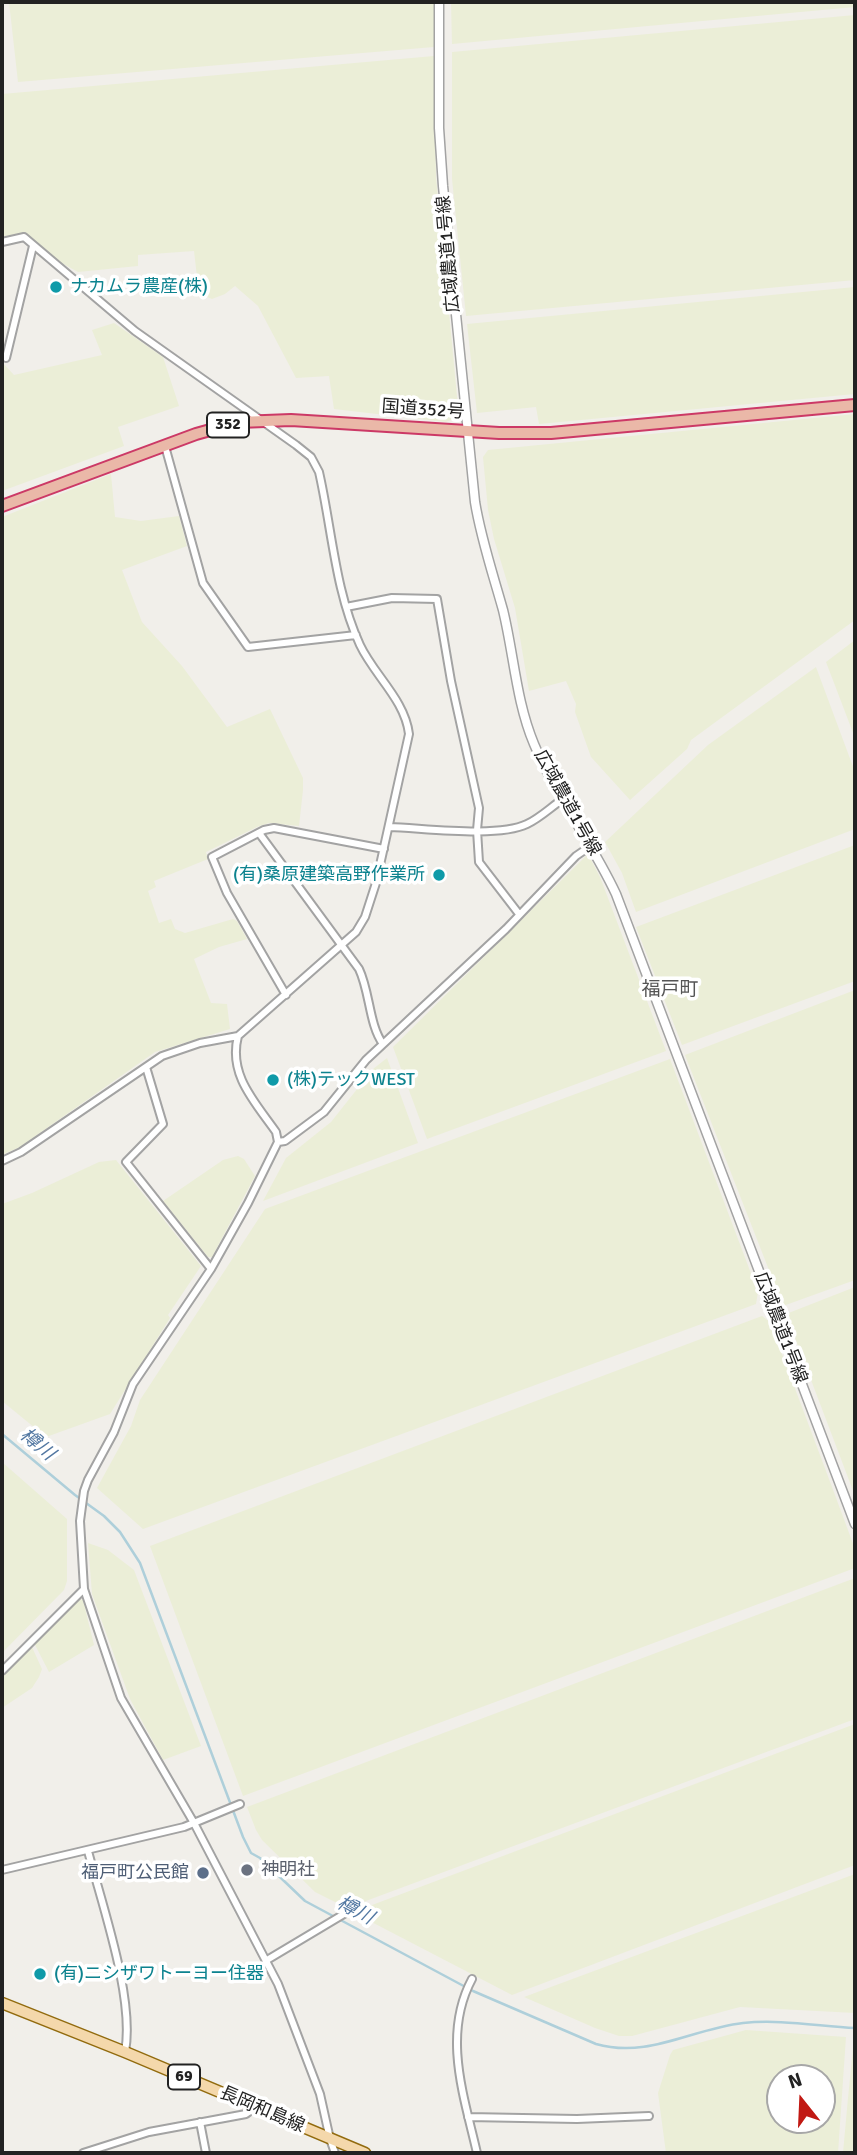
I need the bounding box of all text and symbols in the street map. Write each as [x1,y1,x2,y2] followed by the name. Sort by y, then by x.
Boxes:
[433,194,465,314] street label: 広域農道1号線
[70,276,208,298] place label: ナカムラ農産(株)
[48,279,64,295] marker: ナカムラ農産(株)
[381,396,465,424] street label: 国道352号
[207,412,249,438] road number: 352
[529,746,605,860] street label: 広域農道1号線
[233,864,425,886] place label: (有)桑原建築高野作業所
[431,867,447,883] marker: (有)桑原建築高野作業所
[642,979,698,1001] district label: 福戸町
[287,1069,415,1091] place label: (株)テックWEST
[265,1072,281,1088] marker: (株)テックWEST
[749,1269,811,1387] street label: 広域農道1号線
[15,1424,59,1466] water label: 樽川
[261,1859,315,1881] place label: 神明社
[81,1862,189,1884] place label: 福戸町公民館
[239,1862,255,1878] marker: 神明社
[195,1865,211,1881] marker: 福戸町公民館
[333,1892,377,1930] water label: 樽川
[54,1963,264,1985] place label: (有)ニシザワトーヨー住器
[32,1966,48,1982] marker: (有)ニシザワトーヨー住器
[168,2064,200,2090] road number: 69
[766,2064,836,2134] north arrow
[785,2067,805,2094] text: N
[216,2082,308,2138] street label: 長岡和島線

